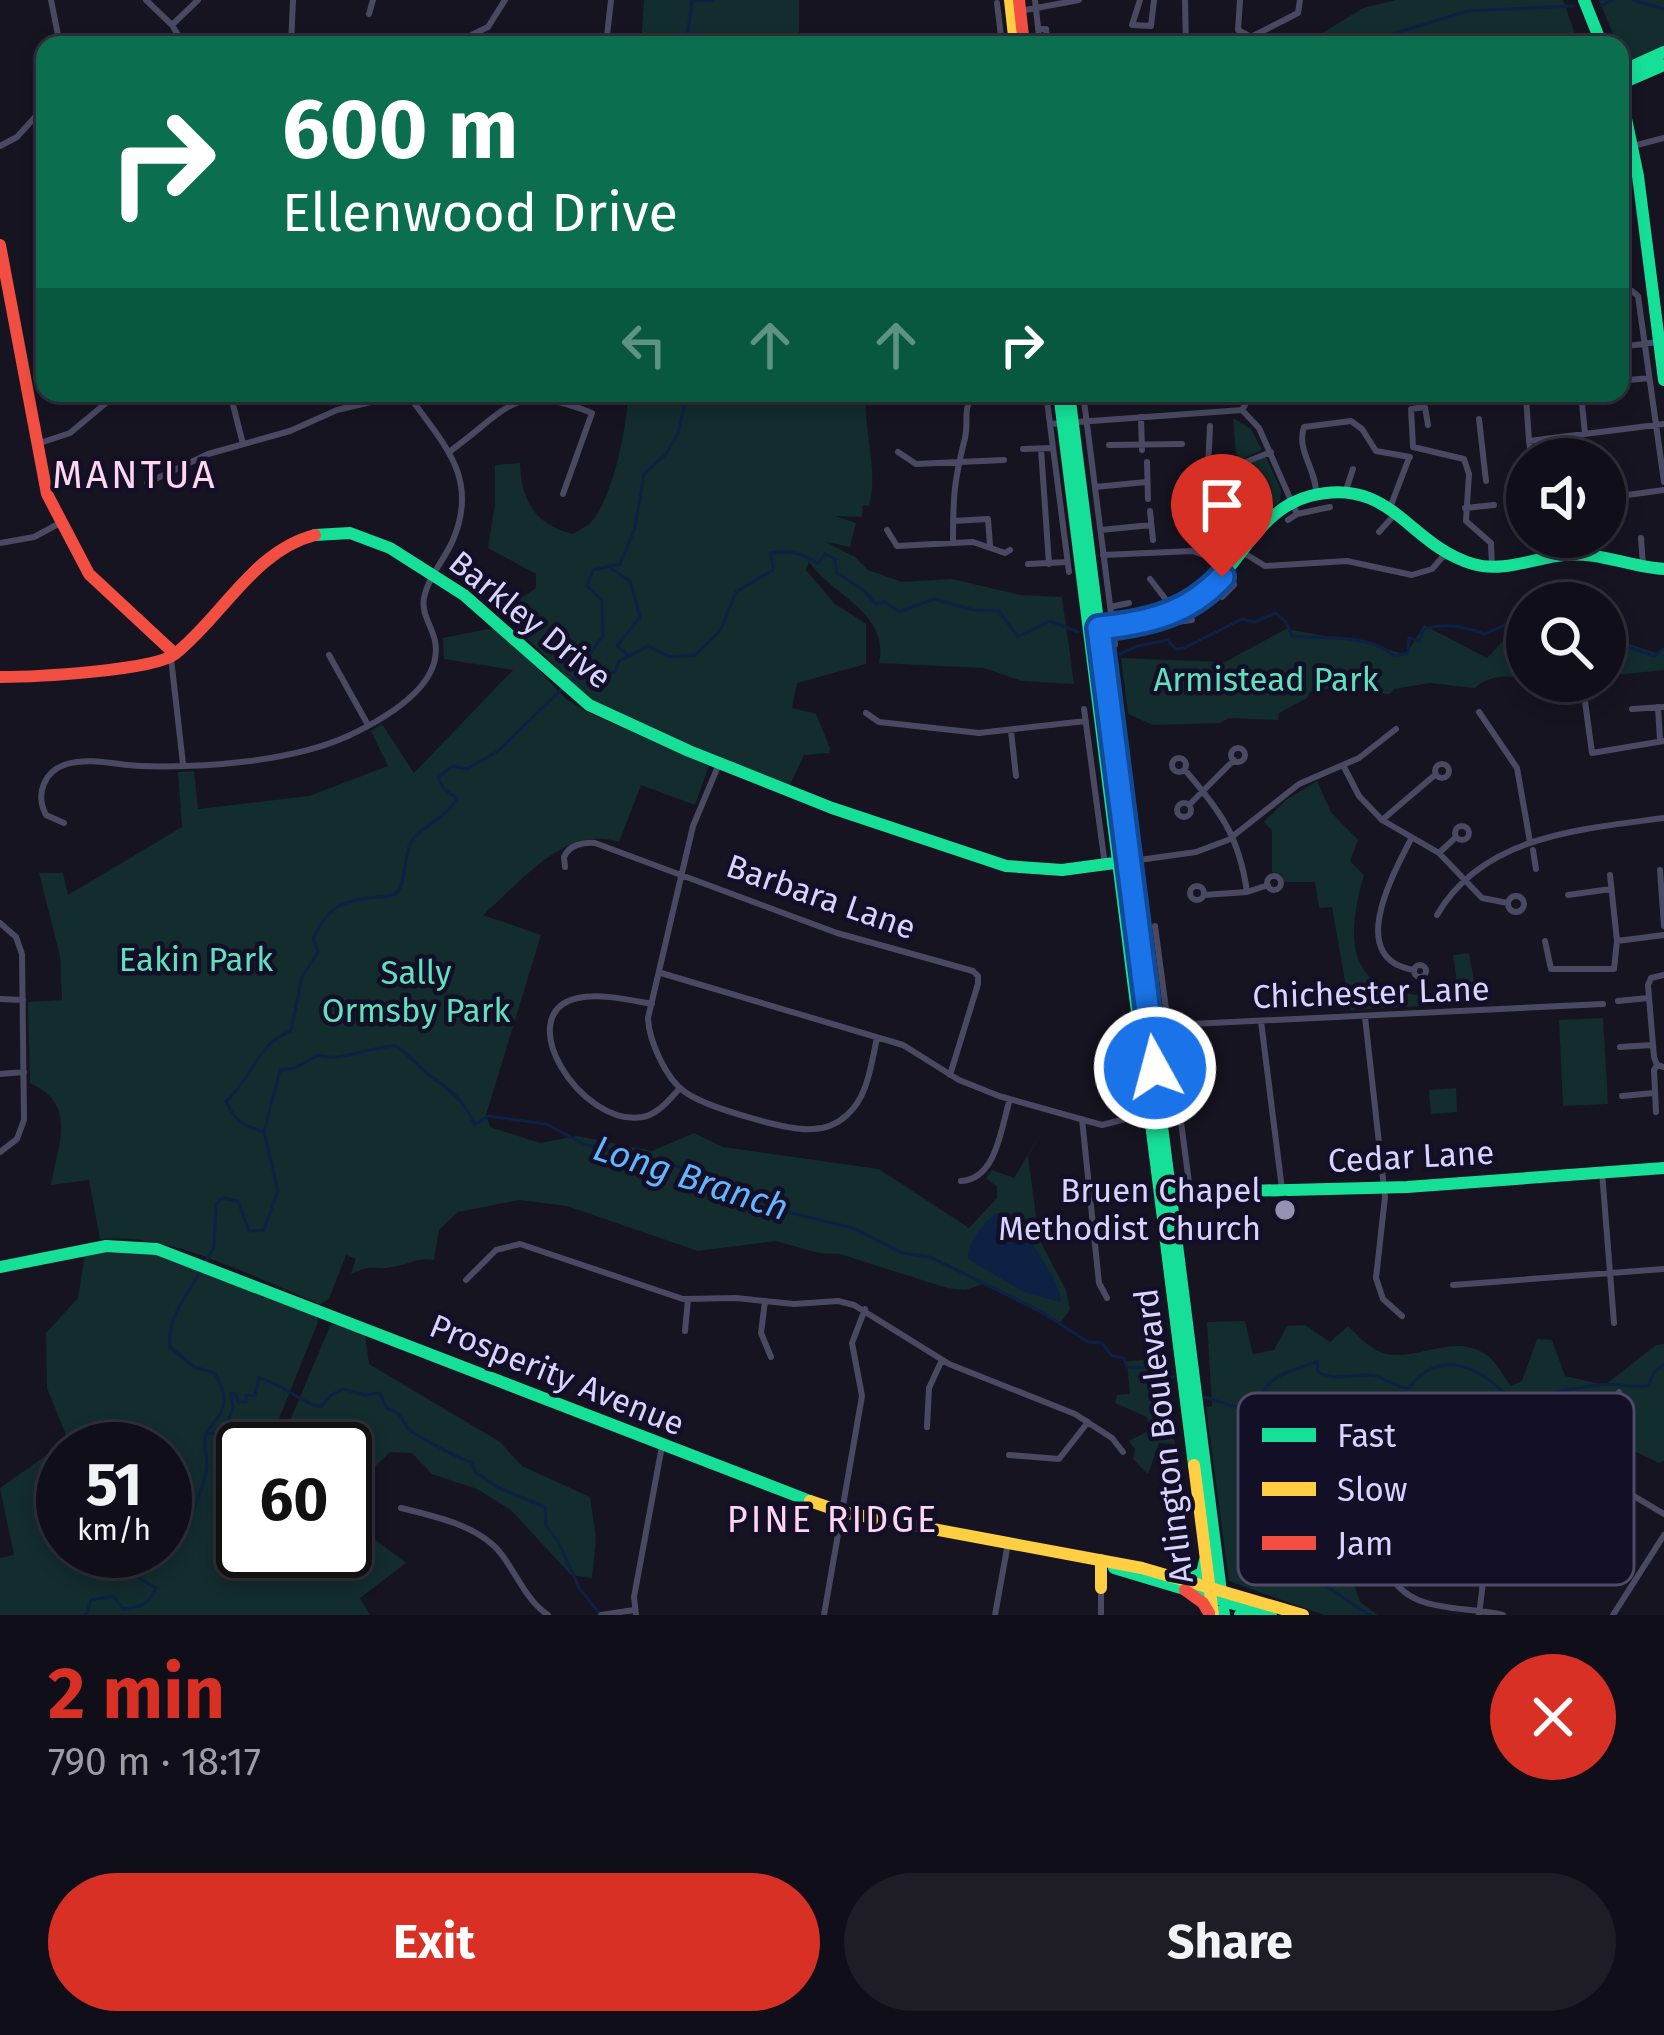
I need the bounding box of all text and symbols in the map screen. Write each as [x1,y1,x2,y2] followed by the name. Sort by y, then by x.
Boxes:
[282,79,519,180] text: 600 m
[84,84,240,240] icon: right
[282,181,678,245] text: Ellenwood Drive
[611,312,677,378] icon: left
[737,312,803,378] icon: ahead
[863,312,929,378] icon: ahead
[989,312,1055,378] icon: right
[1506,438,1626,702] map controls
[1506,438,1626,558] button: sound
[52,452,218,498] district label: MANTUA
[1171,454,1273,577] pin
[1189,472,1255,538] icon: arrive
[441,542,619,698] street label: Barkley Drive
[1506,582,1626,702] button: search
[1153,660,1379,700] park label: Armistead Park
[721,846,921,948] street label: Barbara Lane
[119,940,273,980] park label: Eakin Park
[322,953,510,1031] park label: Sally Ormsby Park
[1252,969,1490,1017] street label: Chichester Lane
[1092,1005,1218,1131] position arrow
[588,1126,794,1230] water label: Long Branch
[1327,1133,1495,1181] street label: Cedar Lane
[998,1171,1261,1249] place label: Bruen Chapel Methodist Church
[1272,1197,1298,1223] marker: Bruen Chapel Methodist Church
[1126,1286,1202,1586] street label: Arlington Boulevard
[424,1306,690,1444] street label: Prosperity Avenue
[1238,1393,1634,1585] legend
[1337,1416,1396,1456] text: Fast
[216,1422,372,1578] speed limit sign: 60
[86,1449,142,1521] text: 51
[1337,1470,1407,1510] text: Slow
[727,1498,939,1542] district label: PINE RIDGE
[77,1512,151,1548] text: km/h
[1337,1524,1393,1564] text: Jam
[48,1651,225,1737] text: 2 min
[1490,1654,1616,1780] button: close
[48,1739,261,1785] text: 790 m · 18:17
[48,1873,820,2011] button: Exit
[844,1873,1616,2011] button: Share

